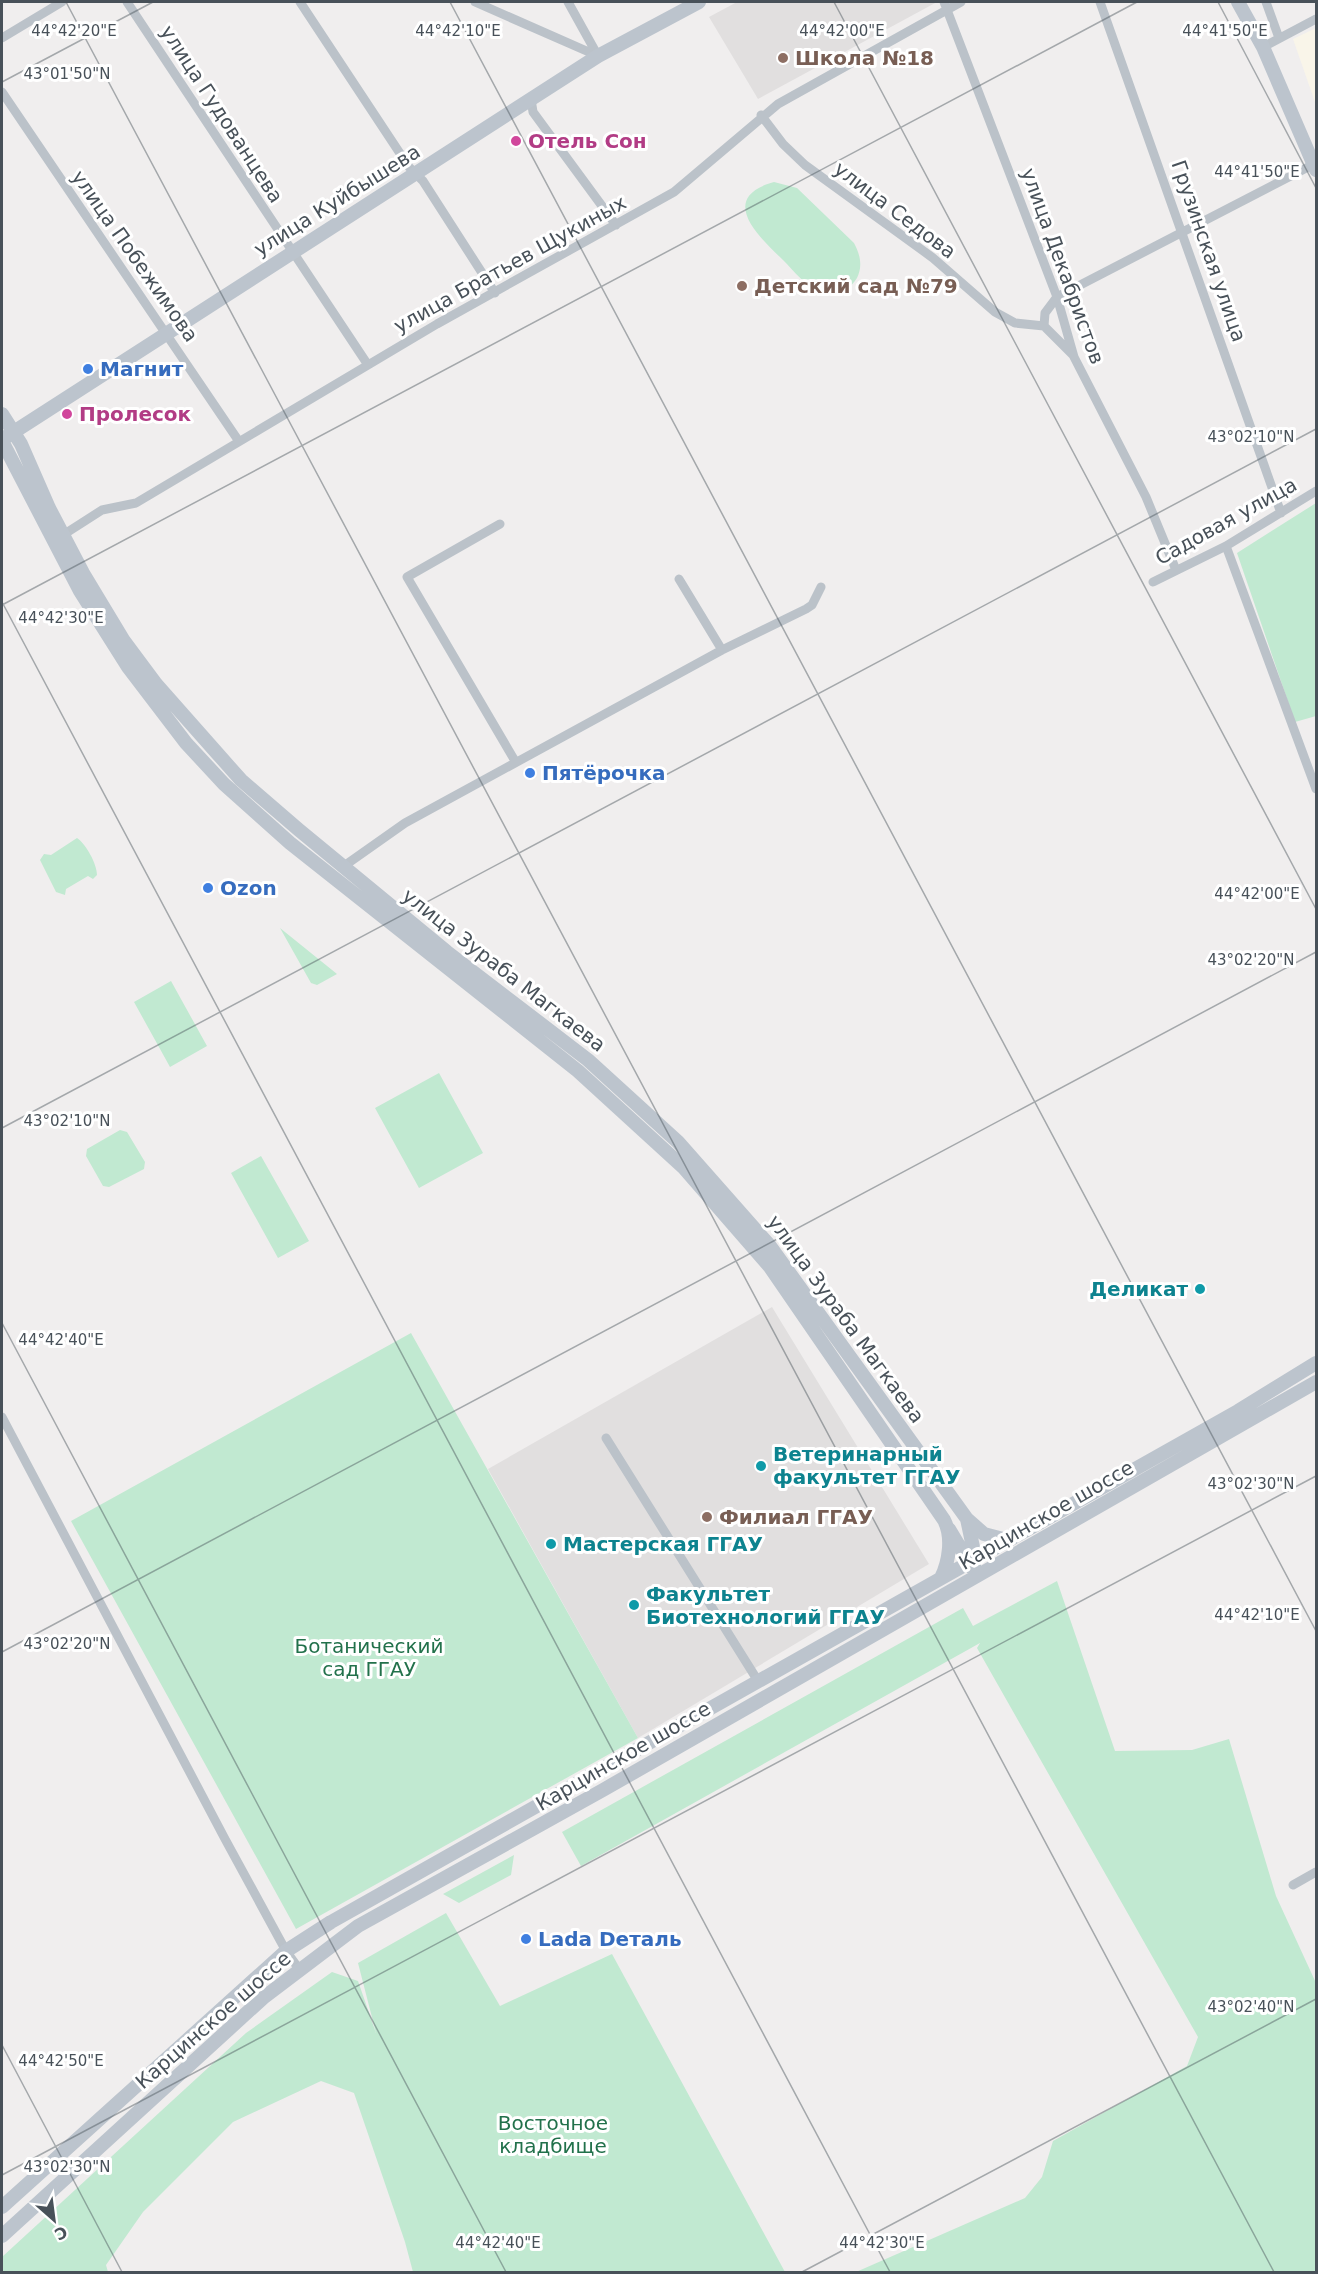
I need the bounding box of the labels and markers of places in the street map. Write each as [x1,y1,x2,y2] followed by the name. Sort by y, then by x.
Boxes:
[795,46,934,70] place label: Школа №18
[776,51,790,65] marker: Школа №18
[528,129,647,153] place label: Отель Сон
[509,134,523,148] marker: Отель Сон
[754,274,958,298] place label: Детский сад №79
[735,279,749,293] marker: Детский сад №79
[100,357,184,381] place label: Магнит
[81,362,95,376] marker: Магнит
[79,402,192,426] place label: Пролесок
[60,407,74,421] marker: Пролесок
[542,761,666,785] place label: Пятёрочка
[523,766,537,780] marker: Пятёрочка
[220,876,277,900] place label: Ozon
[201,881,215,895] marker: Ozon
[1089,1277,1188,1301] place label: Деликат
[1193,1282,1207,1296] marker: Деликат
[773,1442,960,1489] place label: Ветеринарный факультет ГГАУ
[754,1459,768,1473] marker: Ветеринарный факультет ГГАУ
[719,1505,873,1529] place label: Филиал ГГАУ
[700,1510,714,1524] marker: Филиал ГГАУ
[563,1532,763,1556] place label: Мастерская ГГАУ
[544,1537,558,1551] marker: Мастерская ГГАУ
[646,1582,885,1629] place label: Факультет Биотехнологий ГГАУ
[627,1598,641,1612] marker: Факультет Биотехнологий ГГАУ
[538,1927,682,1951] place label: Lada Dеталь
[519,1932,533,1946] marker: Lada Dеталь

